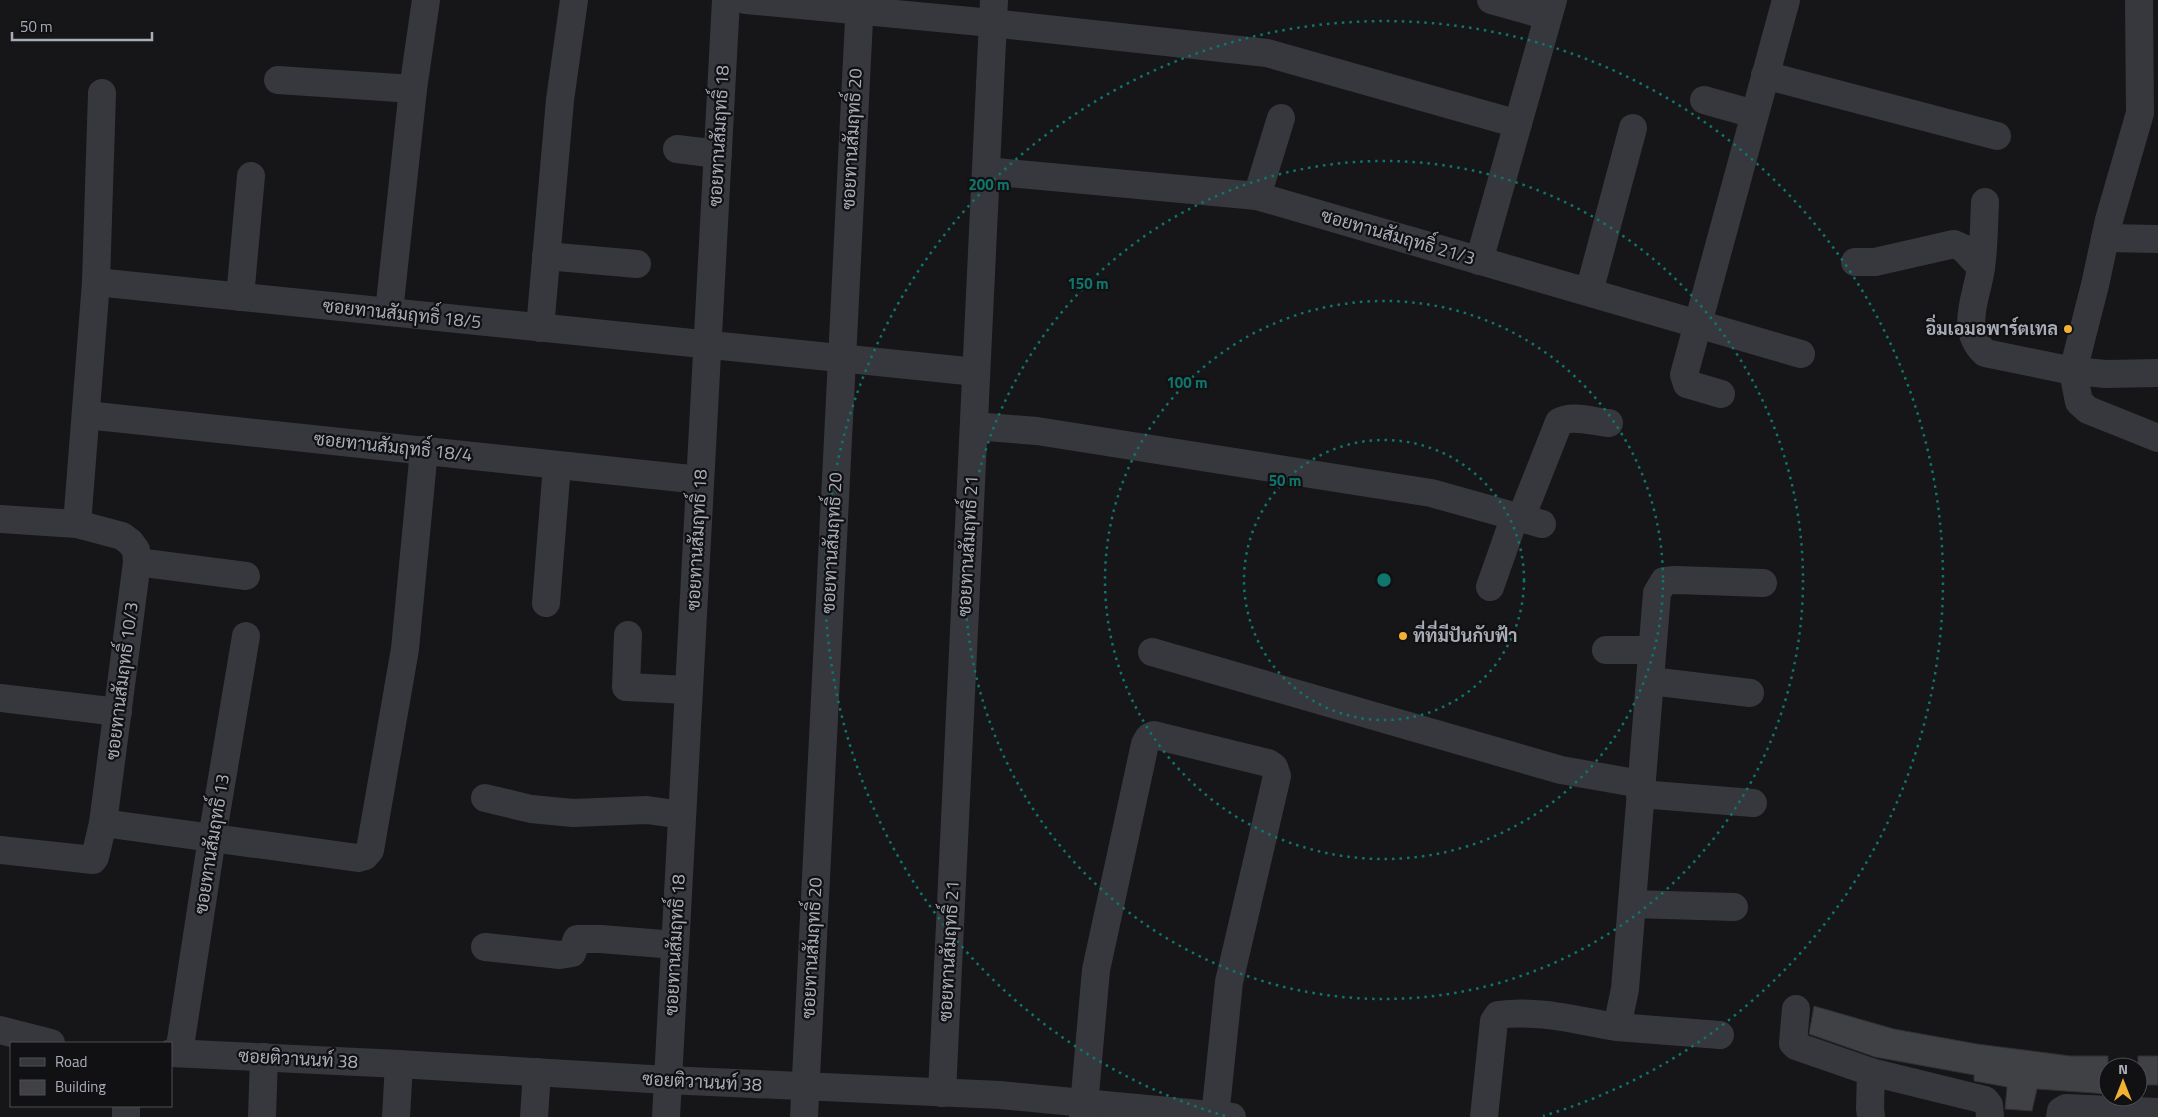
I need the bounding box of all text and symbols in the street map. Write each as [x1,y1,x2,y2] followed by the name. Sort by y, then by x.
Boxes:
[12,10,152,42] scale bar
[20,15,53,38] text: 50 m
[699,64,736,207] street label: ซอยทานสัมฤทธิ์ 18
[832,67,869,210] street label: ซอยทานสัมฤทธิ์ 20
[968,173,1010,196] text: 200 m
[1318,200,1479,271] street label: ซอยทานสัมฤทธิ์ 21/3
[1067,272,1109,295] text: 150 m
[322,290,483,335] street label: ซอยทานสัมฤทธิ์ 18/5
[1925,314,2058,342] place label: อิ่มเอมอพาร์ตเทล
[2062,323,2074,335] marker: อิ่มเอมอพาร์ตเทล
[1166,371,1208,394] text: 100 m
[313,423,474,468] street label: ซอยทานสัมฤทธิ์ 18/4
[677,468,714,611] street label: ซอยทานสัมฤทธิ์ 18
[1269,469,1301,492] text: 50 m
[812,471,849,614] street label: ซอยทานสัมฤทธิ์ 20
[948,474,985,617] street label: ซอยทานสัมฤทธิ์ 21
[1375,571,1393,589] centre of rings
[96,600,145,762] street label: ซอยทานสัมฤทธิ์ 10/3
[1413,620,1517,649] place label: ที่ที่มีปันกับฟ้า
[1397,630,1409,642] marker: ที่ที่มีปันกับฟ้า
[185,772,236,916] street label: ซอยทานสัมฤทธิ์ 13
[655,873,692,1016] street label: ซอยทานสัมฤทธิ์ 18
[792,876,829,1019] street label: ซอยทานสัมฤทธิ์ 20
[929,879,966,1022] street label: ซอยทานสัมฤทธิ์ 21
[10,1042,172,1107] legend
[238,1042,359,1075] street label: ซอยติวานนท์ 38
[55,1050,87,1073] text: Road
[2098,1057,2148,1107] north arrow
[2118,1058,2128,1079] text: N
[642,1065,763,1098] street label: ซอยติวานนท์ 38
[55,1075,106,1098] text: Building

